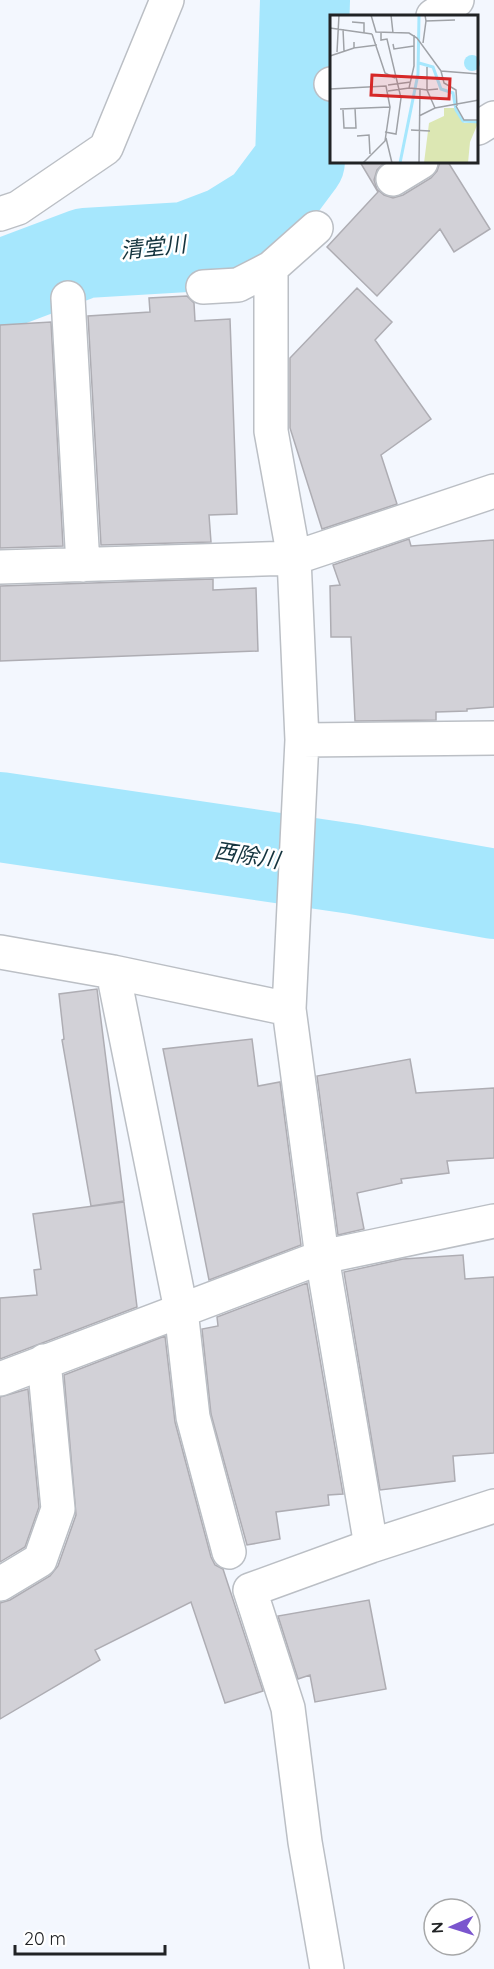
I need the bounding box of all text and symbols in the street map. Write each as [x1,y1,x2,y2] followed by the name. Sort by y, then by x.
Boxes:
[330,15,479,164] inset map
[119,229,189,264] water label: 清堂川
[212,836,284,874] water label: 西除川
[422,1897,482,1957] north arrow
[15,1918,165,1956] scale bar
[427,1921,447,1934] text: N
[24,1927,66,1950] text: 20 m

